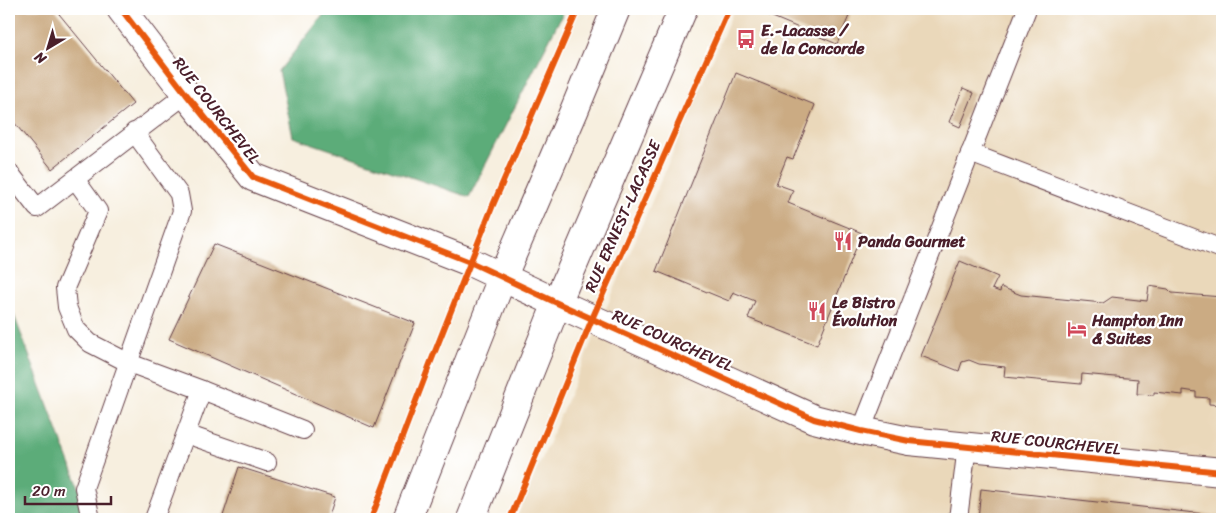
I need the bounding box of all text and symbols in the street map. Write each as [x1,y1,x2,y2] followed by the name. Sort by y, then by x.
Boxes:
[761,16,865,63] place label: E.-Lacasse / de la Concorde
[22,22,72,72] north arrow
[735,28,757,50] bus stop icon: E.-Lacasse / de la Concorde
[29,45,53,71] text: N
[165,50,268,171] street label: RUE COURCHEVEL
[576,135,669,297] street label: RUE ERNEST-LACASSE
[858,227,966,256] place label: Panda Gourmet
[832,230,854,252] restaurant icon: Panda Gourmet
[832,288,898,335] place label: Le Bistro Évolution
[806,300,828,322] restaurant icon: Le Bistro Évolution
[608,301,739,380] street label: RUE COURCHEVEL
[1091,306,1183,353] place label: Hampton Inn & Suites
[1066,318,1088,340] hotel icon: Hampton Inn & Suites
[990,421,1123,464] street label: RUE COURCHEVEL
[25,473,111,505] scale bar
[32,478,66,504] text: 20 m

